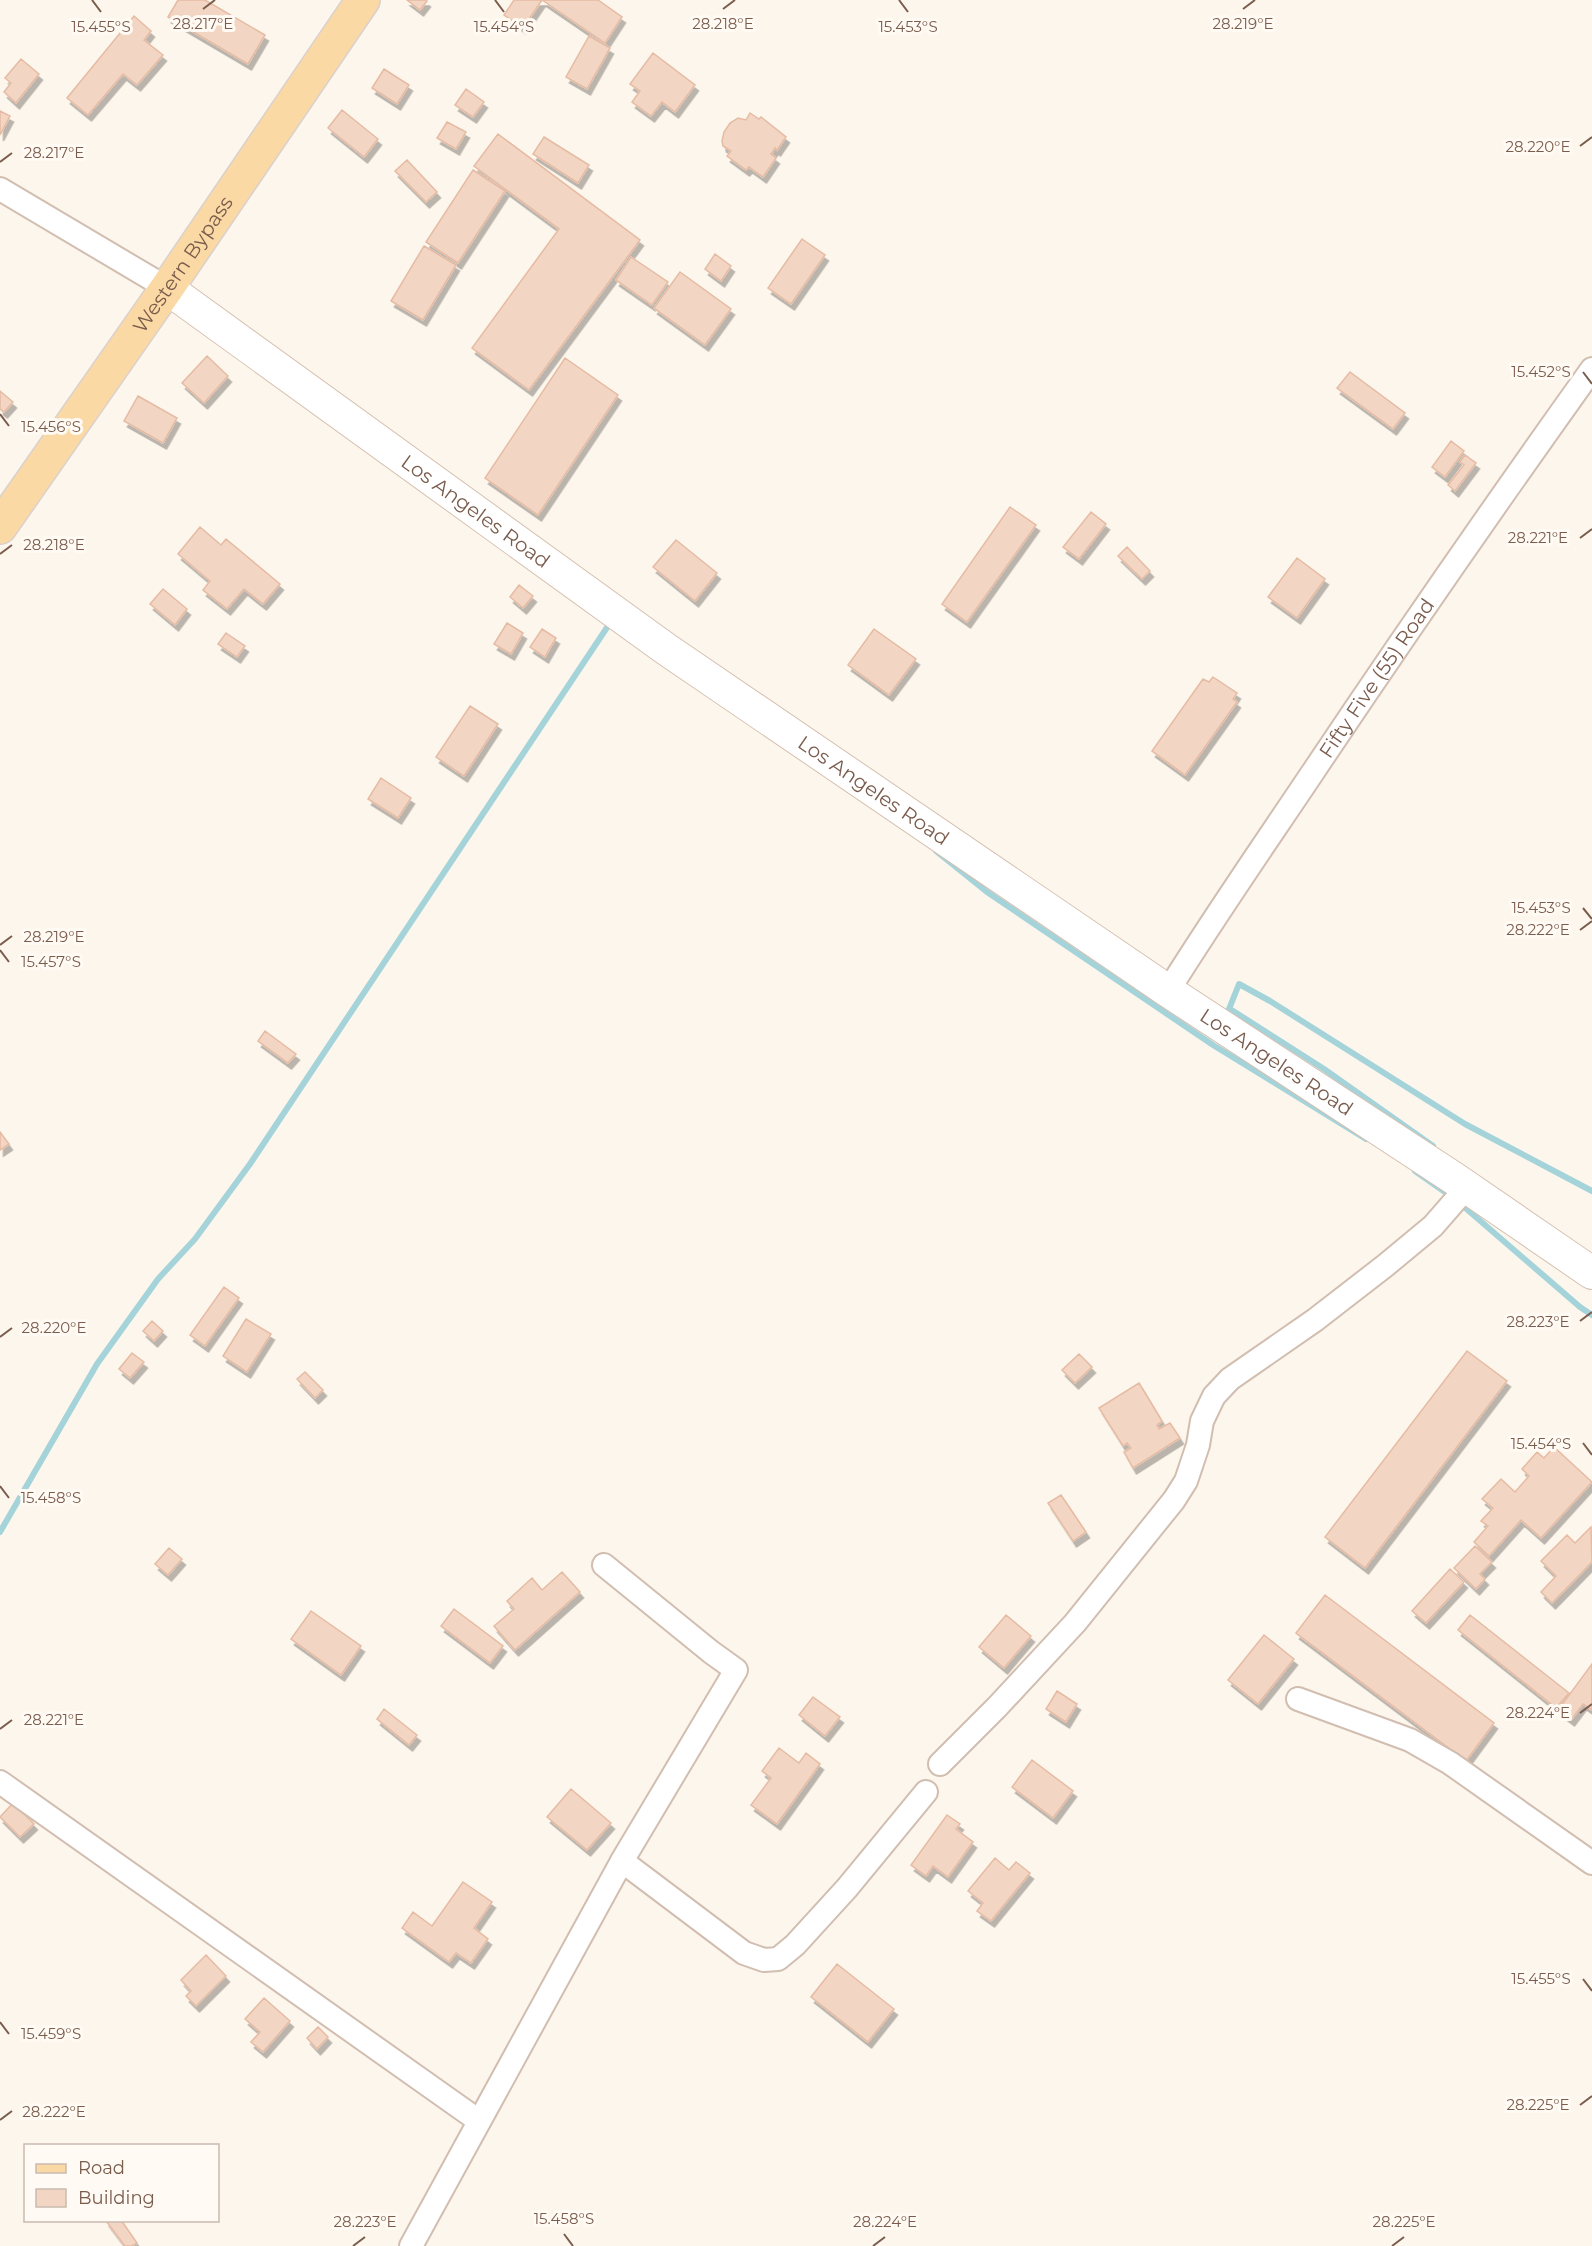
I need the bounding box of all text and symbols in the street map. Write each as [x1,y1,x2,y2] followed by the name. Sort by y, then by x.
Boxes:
[173,14,233,33] text: 28.217°E
[692,14,754,33] text: 28.218°E
[1213,14,1274,33] text: 28.219°E
[71,17,131,36] text: 15.455°S
[474,17,534,36] text: 15.454°S
[878,17,938,36] text: 15.453°S
[1506,137,1570,156] text: 28.220°E
[24,143,84,162] text: 28.217°E
[128,191,238,337] street label: Western Bypass
[1511,362,1571,381] text: 15.452°S
[21,417,81,436] text: 15.456°S
[397,450,555,573] street label: Los Angeles Road
[1508,528,1568,547] text: 28.221°E
[23,535,85,554] text: 28.218°E
[1314,594,1439,762] street label: Fifty Five (55) Road
[793,730,954,850] street label: Los Angeles Road
[1511,898,1571,917] text: 15.453°S
[1506,920,1570,939] text: 28.222°E
[24,927,85,946] text: 28.219°E
[21,952,81,971] text: 15.457°S
[1196,1003,1357,1121] street label: Los Angeles Road
[1506,1312,1570,1331] text: 28.223°E
[22,1318,86,1337] text: 28.220°E
[1511,1434,1571,1453] text: 15.454°S
[21,1488,81,1507] text: 15.458°S
[1506,1703,1570,1722] text: 28.224°E
[24,1710,84,1729] text: 28.221°E
[1511,1969,1571,1988] text: 15.455°S
[21,2024,81,2043] text: 15.459°S
[1506,2095,1570,2114] text: 28.225°E
[22,2102,86,2121] text: 28.222°E
[24,2144,219,2222] legend
[78,2157,125,2179] text: Road
[78,2187,155,2209] text: Building
[534,2209,594,2228] text: 15.458°S
[333,2212,397,2231] text: 28.223°E
[853,2212,917,2231] text: 28.224°E
[1372,2212,1436,2231] text: 28.225°E

